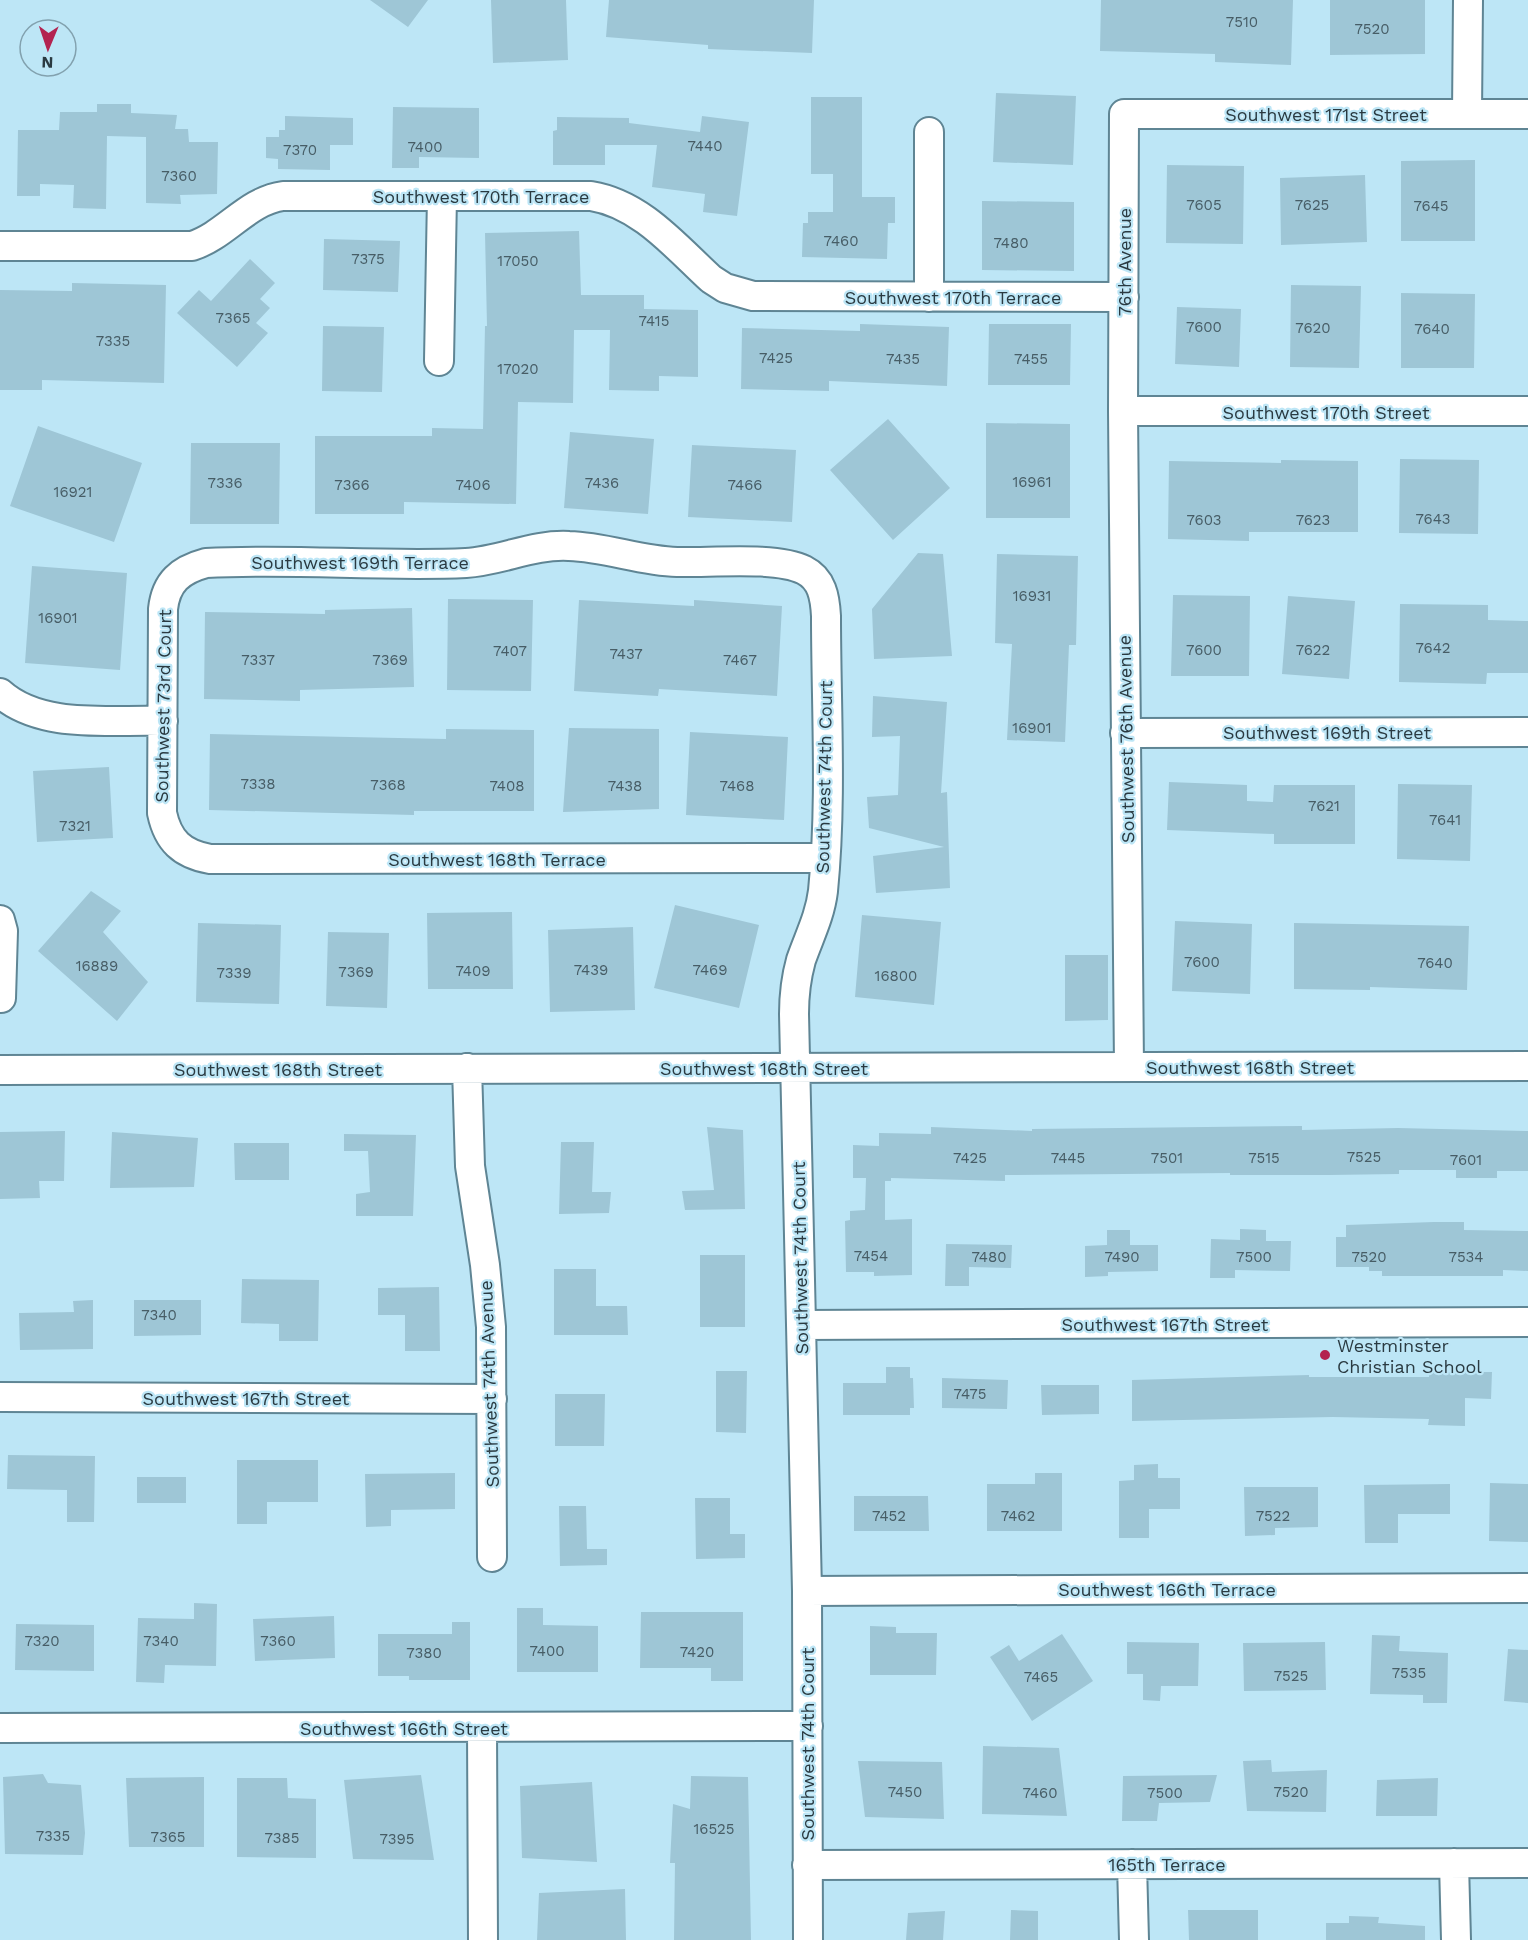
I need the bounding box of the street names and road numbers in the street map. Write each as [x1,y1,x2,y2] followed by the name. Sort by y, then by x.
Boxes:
[1225,104,1427,125] street label: Southwest 171st Street
[373,186,589,207] street label: Southwest 170th Terrace
[1114,208,1135,316] street label: 76th Avenue
[845,287,1061,308] street label: Southwest 170th Terrace
[1223,402,1430,423] street label: Southwest 170th Street
[251,552,469,573] street label: Southwest 169th Terrace
[151,609,175,803] street label: Southwest 73rd Court
[1114,635,1138,843] street label: Southwest 76th Avenue
[812,680,836,874] street label: Southwest 74th Court
[1223,722,1431,743] street label: Southwest 169th Street
[388,849,606,870] street label: Southwest 168th Terrace
[1146,1057,1354,1078] street label: Southwest 168th Street
[660,1058,868,1079] street label: Southwest 168th Street
[174,1059,382,1080] street label: Southwest 168th Street
[788,1161,812,1355] street label: Southwest 74th Court
[475,1280,503,1488] street label: Southwest 74th Avenue
[1062,1314,1269,1335] street label: Southwest 167th Street
[143,1388,350,1409] street label: Southwest 167th Street
[1058,1579,1276,1600] street label: Southwest 166th Terrace
[797,1647,818,1840] street label: Southwest 74th Court
[300,1718,508,1739] street label: Southwest 166th Street
[1108,1854,1226,1875] street label: 165th Terrace

